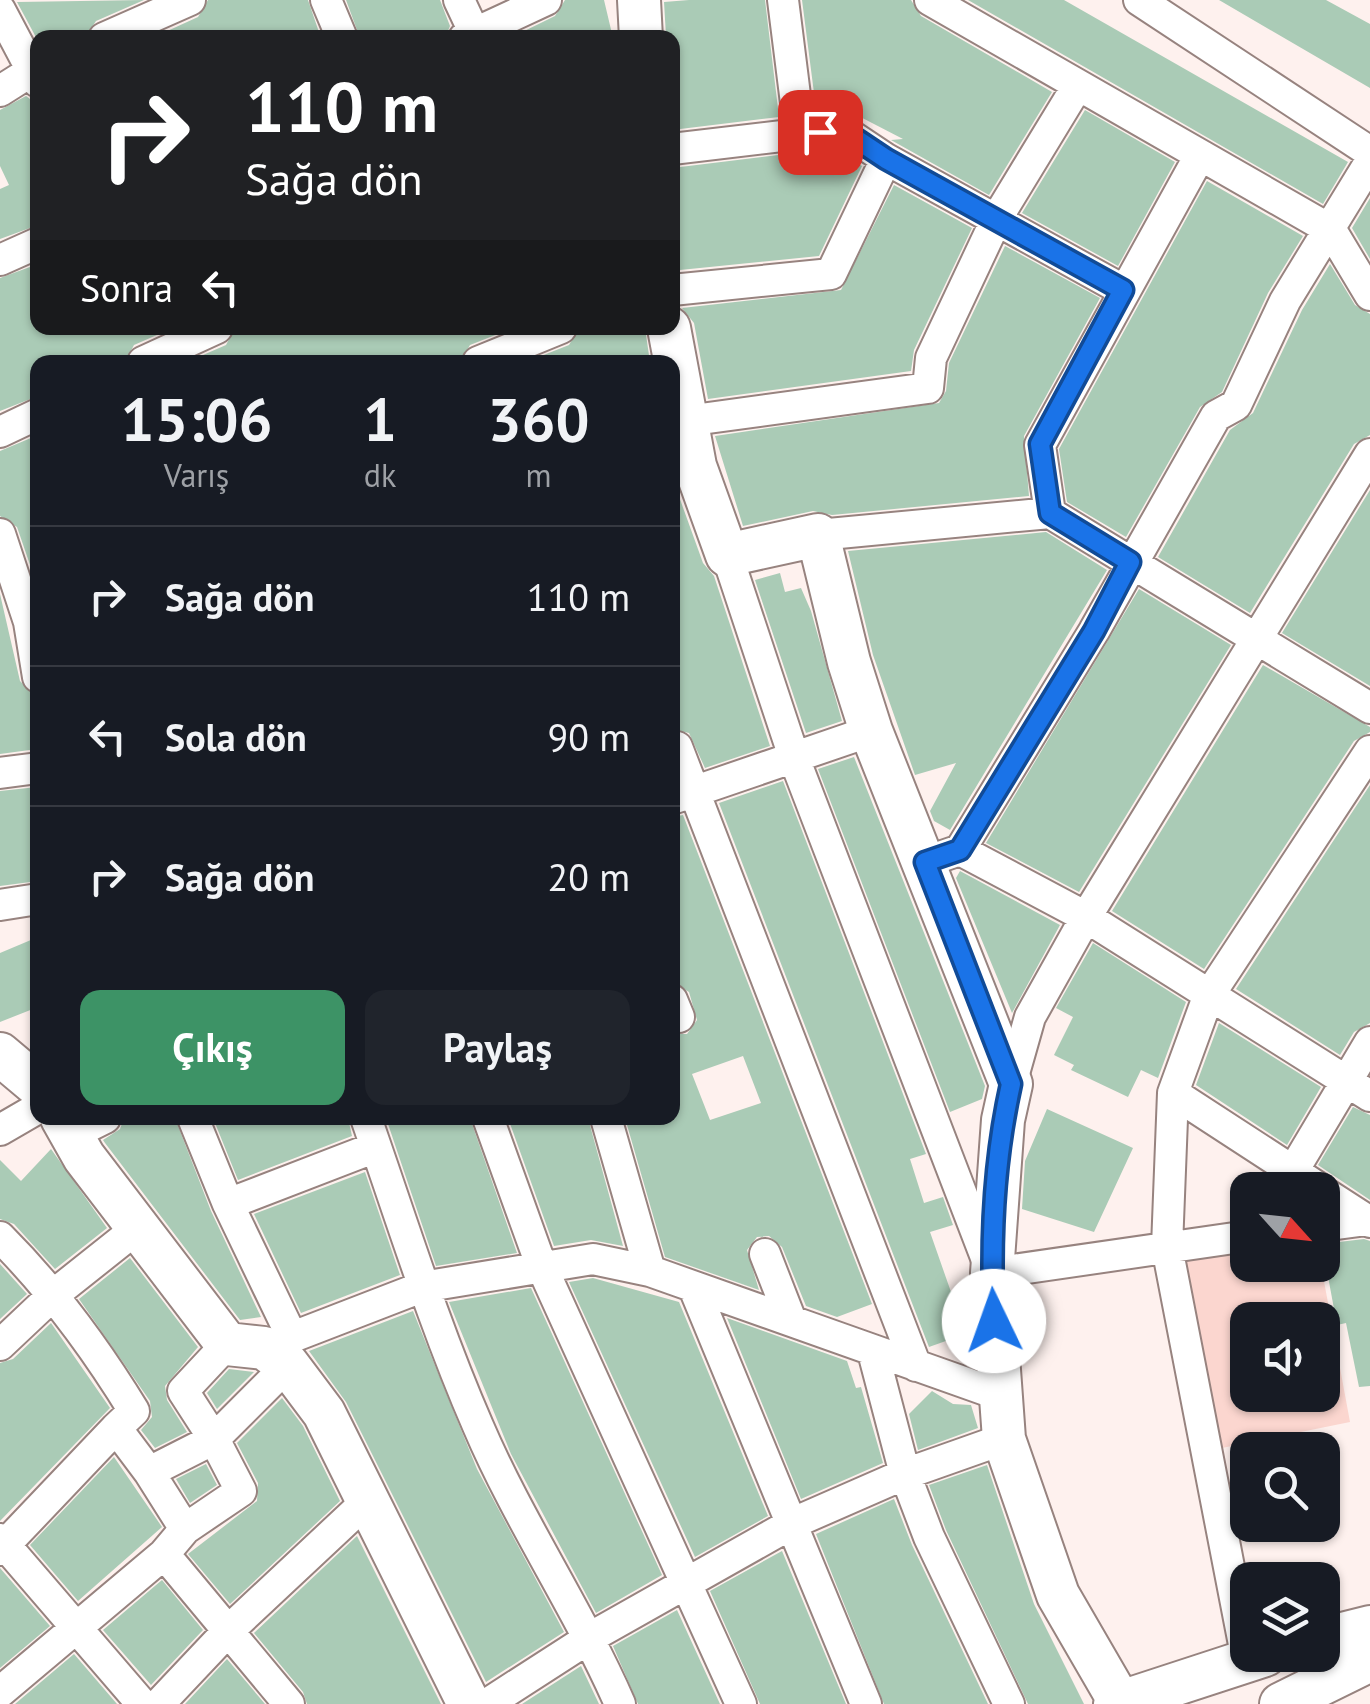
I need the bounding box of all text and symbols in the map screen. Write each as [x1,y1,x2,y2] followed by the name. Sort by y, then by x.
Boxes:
[245,61,438,151] text: 110 m
[80,70,210,200] icon: right
[778,90,863,175] pin
[793,105,848,160] icon: arrive
[245,149,423,207] text: Sağa dön
[193,260,248,315] icon: left
[80,263,173,312] text: Sonra
[120,380,273,458] text: 15:06
[363,380,397,458] text: 1
[487,380,590,458] text: 360
[164,454,229,496] text: Varış
[364,454,396,496] text: dk
[526,454,552,496] text: m
[80,569,135,624] icon: right
[165,572,314,621] text: Sağa dön
[527,572,630,621] text: 110 m
[80,709,135,764] icon: left
[165,712,307,761] text: Sola dön
[548,712,630,761] text: 90 m
[80,849,135,904] icon: right
[165,852,314,901] text: Sağa dön
[548,852,630,901] text: 20 m
[80,990,345,1105] button: Çıkış
[365,990,630,1105] button: Paylaş
[1230,1172,1340,1282] north arrow
[1230,1172,1340,1672] map controls
[942,1269,1046,1373] position arrow
[1230,1302,1340,1412] button: sound
[1230,1432,1340,1542] button: search
[1230,1562,1340,1672] button: layers

